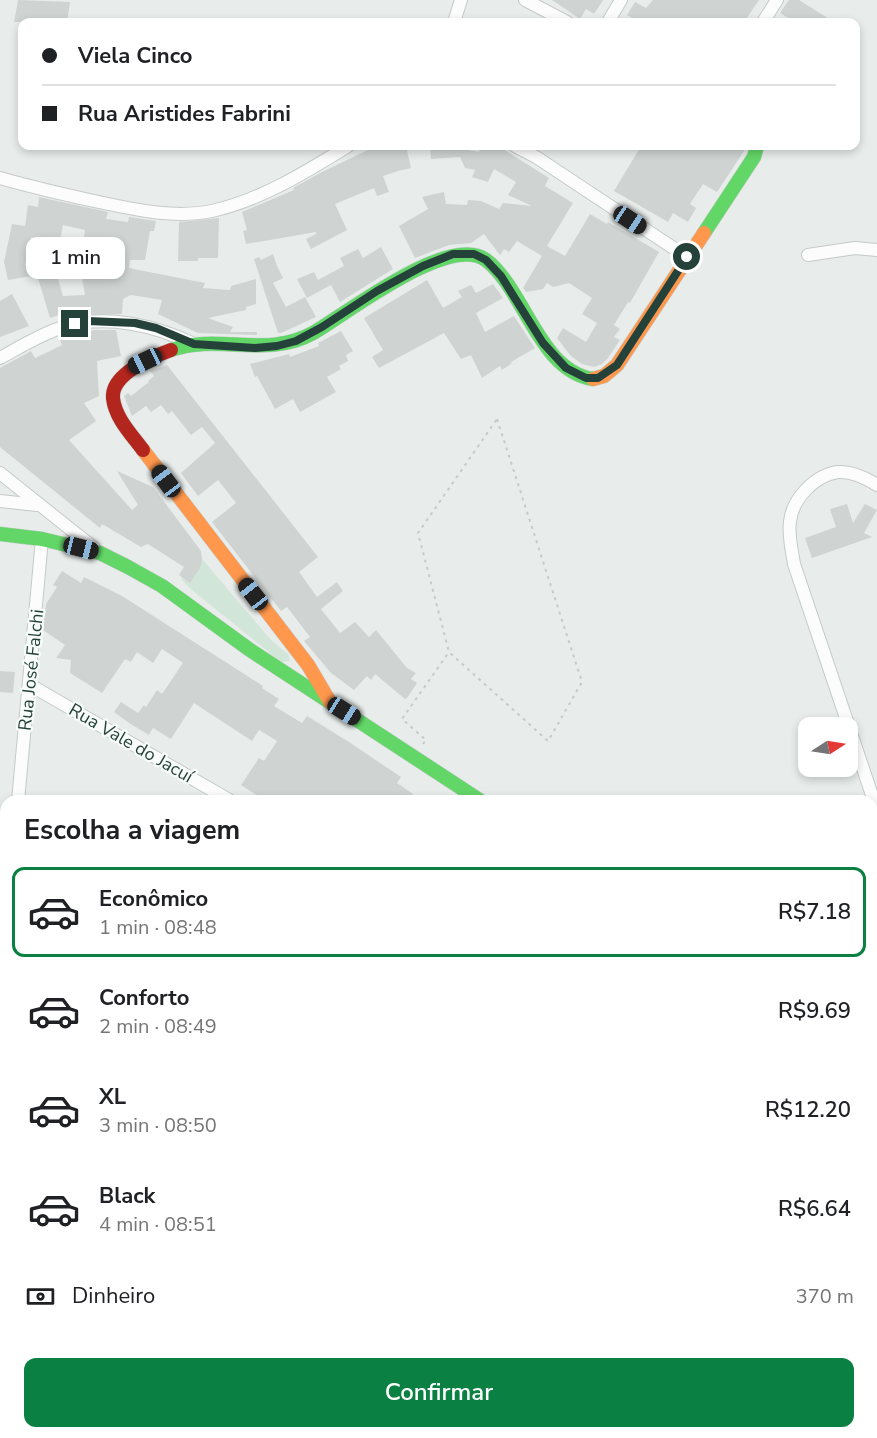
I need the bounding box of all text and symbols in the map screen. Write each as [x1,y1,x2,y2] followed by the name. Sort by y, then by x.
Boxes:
[78,41,192,71] text: Viela Cinco
[78,99,291,129] text: Rua Aristides Fabrini
[610,203,650,237] car
[26,237,124,279] callout: 1 min
[673,243,700,270] route start
[50,244,101,271] text: 1 min
[61,310,88,337] route end
[125,345,165,377] car
[148,461,184,501] car
[61,535,101,561] car
[235,574,271,614] car
[13,608,49,732] street label: Rua José Falchi
[324,694,364,728] car
[64,698,198,789] street label: Rua Vale do Jacuí
[798,717,858,777] north arrow
[798,717,858,777] map controls
[24,812,240,849] text: Escolha a viagem
[99,884,208,914] text: Econômico
[27,885,81,939] icon: car
[778,897,851,927] text: R$7.18
[99,914,217,941] text: 1 min · 08:48
[99,983,189,1013] text: Conforto
[27,984,81,1038] icon: car
[778,996,851,1026] text: R$9.69
[99,1013,217,1040] text: 2 min · 08:49
[99,1082,126,1112] text: XL
[27,1083,81,1137] icon: car
[765,1095,851,1125] text: R$12.20
[99,1112,217,1139] text: 3 min · 08:50
[99,1181,155,1211] text: Black
[27,1182,81,1236] icon: car
[778,1194,851,1224] text: R$6.64
[99,1211,217,1238] text: 4 min · 08:51
[24,1280,57,1313] icon: cash
[72,1281,155,1311] text: Dinheiro
[796,1283,854,1310] text: 370 m
[24,1358,854,1427] button: Confirmar

